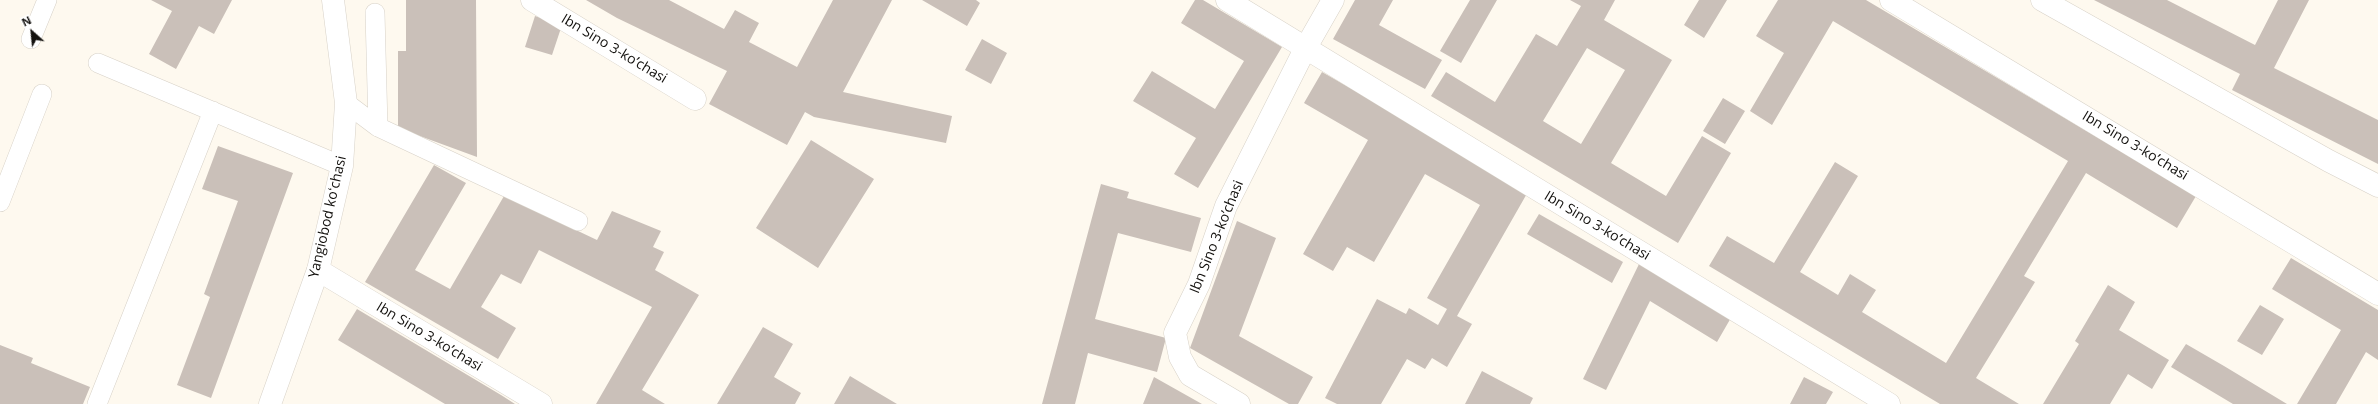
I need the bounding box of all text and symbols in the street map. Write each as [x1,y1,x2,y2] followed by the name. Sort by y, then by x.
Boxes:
[558,11,670,87] street label: Ibn Sino 3-koʼchasi
[12,12,52,52] north arrow
[19,12,34,30] text: N
[2079,108,2191,184] street label: Ibn Sino 3-koʼchasi
[306,154,350,280] street label: Yangiobod koʻchasi
[1187,178,1247,296] street label: Ibn Sino 3-koʼchasi
[1541,188,1653,264] street label: Ibn Sino 3-koʼchasi
[373,299,485,375] street label: Ibn Sino 3-koʼchasi

